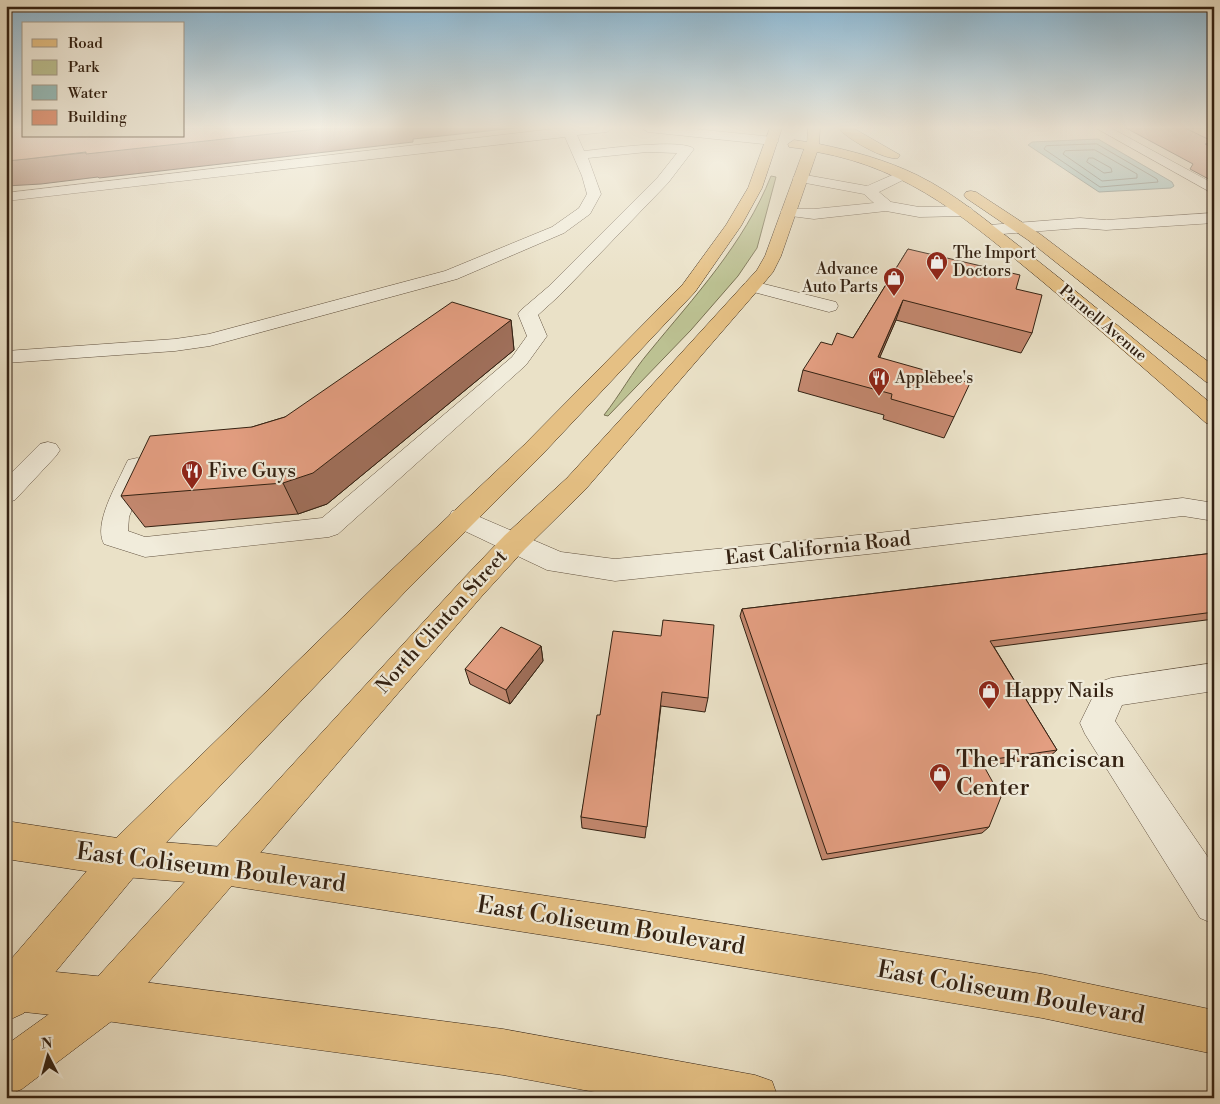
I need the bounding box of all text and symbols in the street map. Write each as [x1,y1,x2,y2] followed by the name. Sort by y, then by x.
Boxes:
[22,22,185,138] legend
[68,34,103,53] text: Road
[68,58,100,77] text: Park
[67,84,108,103] text: Water
[67,108,127,127] text: Building
[953,243,1036,281] place label: The Import Doctors
[925,250,949,281] shop icon: The Import Doctors
[801,259,878,297] place label: Advance Auto Parts
[882,266,906,297] shop icon: Advance Auto Parts
[1055,280,1151,366] street label: Parnell Avenue
[867,366,891,397] restaurant icon: Applebee's
[894,368,973,388] place label: Applebee's
[180,459,204,490] restaurant icon: Five Guys
[208,459,296,484] place label: Five Guys
[724,527,913,571] street label: East California Road
[371,545,513,699] street label: North Clinton Street
[977,679,1001,710] shop icon: Happy Nails
[1005,679,1114,704] place label: Happy Nails
[956,745,1125,803] place label: The Franciscan Center
[928,762,952,793] shop icon: The Franciscan Center
[75,837,348,899] street label: East Coliseum Boulevard
[475,890,748,962] street label: East Coliseum Boulevard
[875,955,1147,1031] street label: East Coliseum Boulevard
[22,1032,72,1082] north arrow
[40,1035,53,1054] text: N

